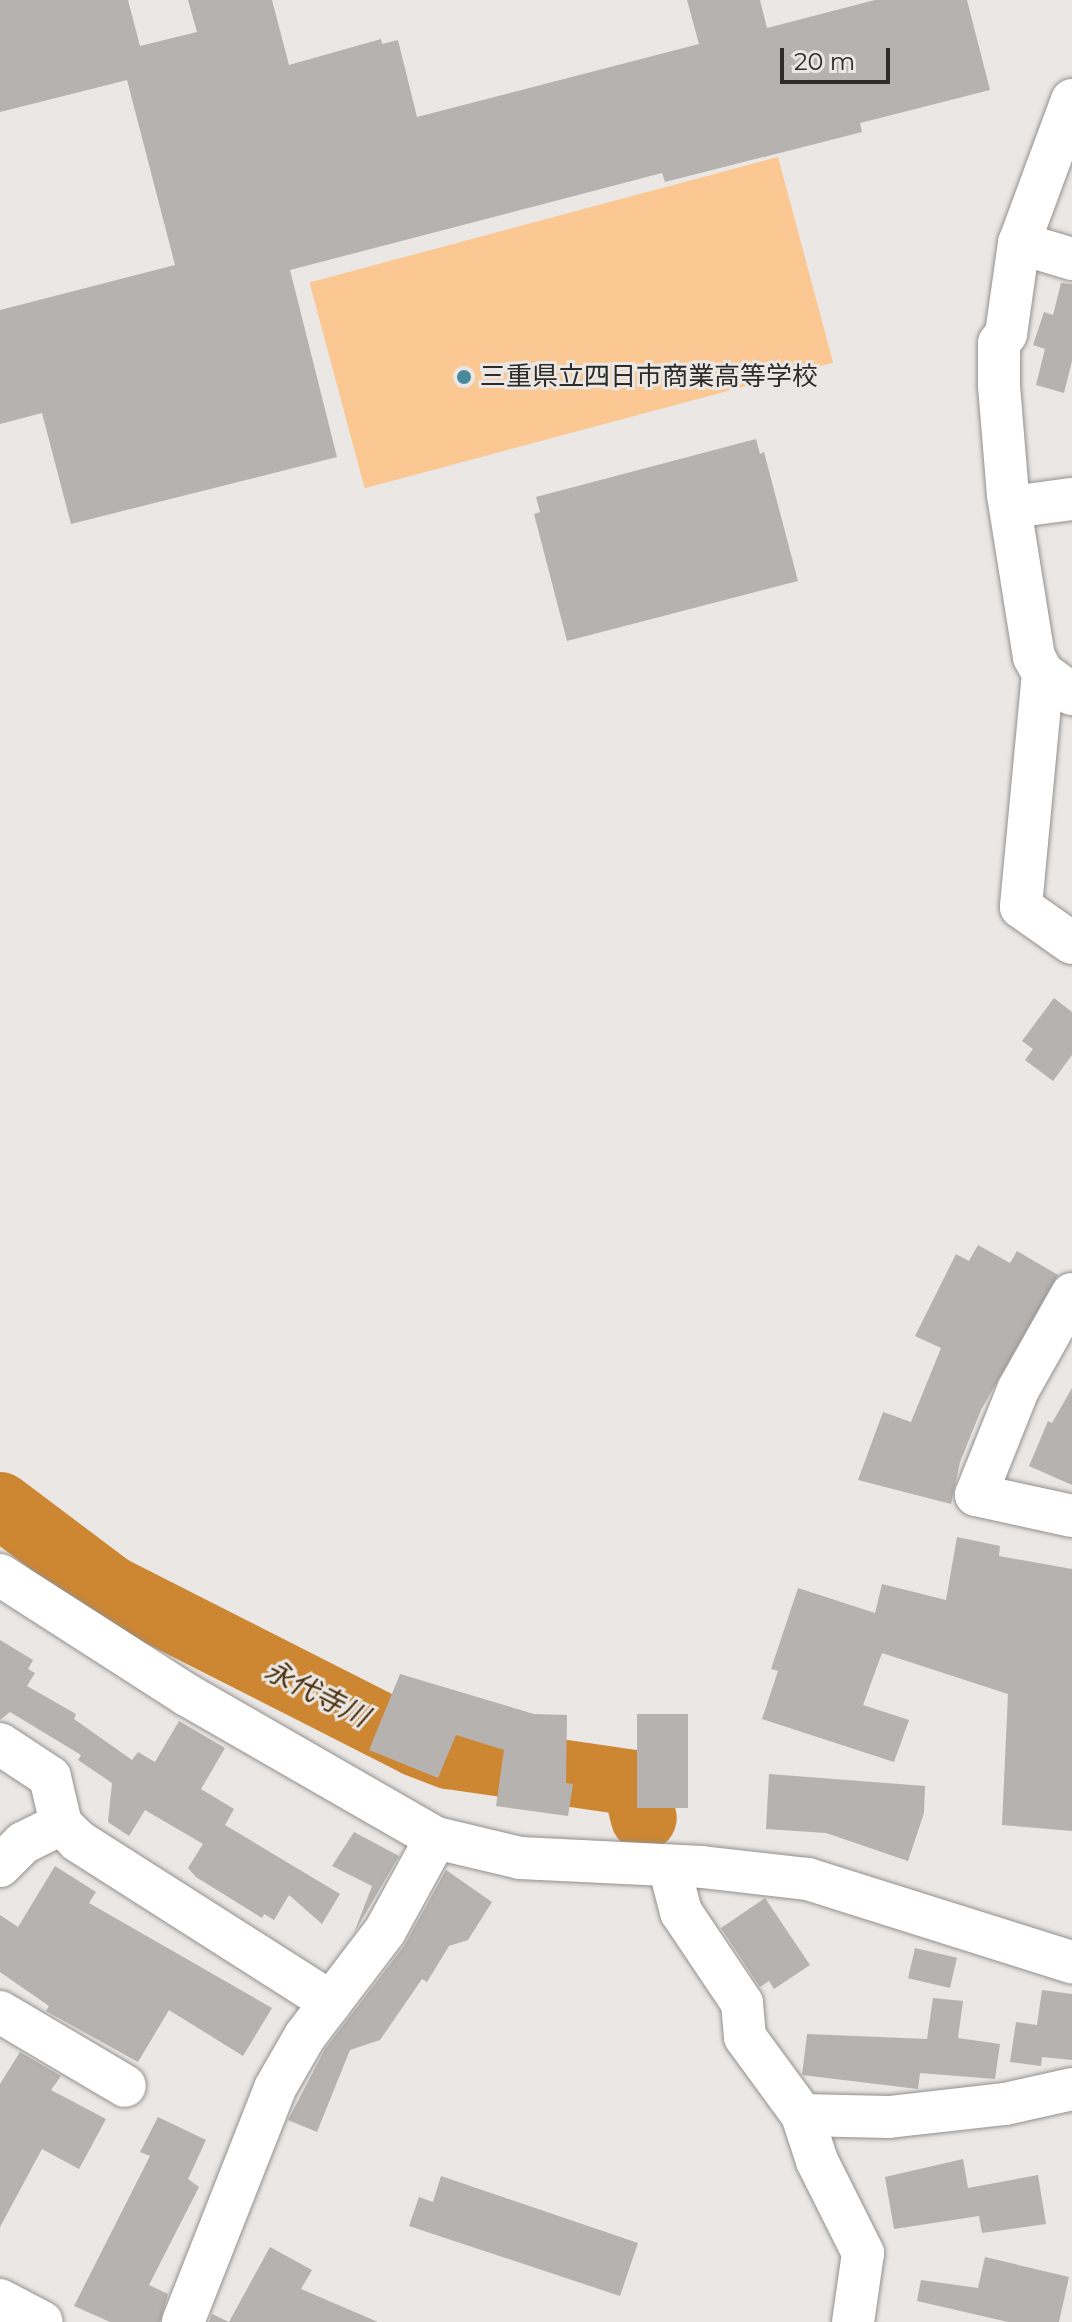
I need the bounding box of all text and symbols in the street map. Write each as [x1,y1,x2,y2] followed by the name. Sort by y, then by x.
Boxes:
[784,32,894,82] scale bar
[794,47,855,76] text: 20 m
[480,361,818,393] place label: 三重県立四日市商業高等学校
[455,368,473,386] marker: 三重県立四日市商業高等学校
[259,1653,375,1733] water label: 永代寺川

